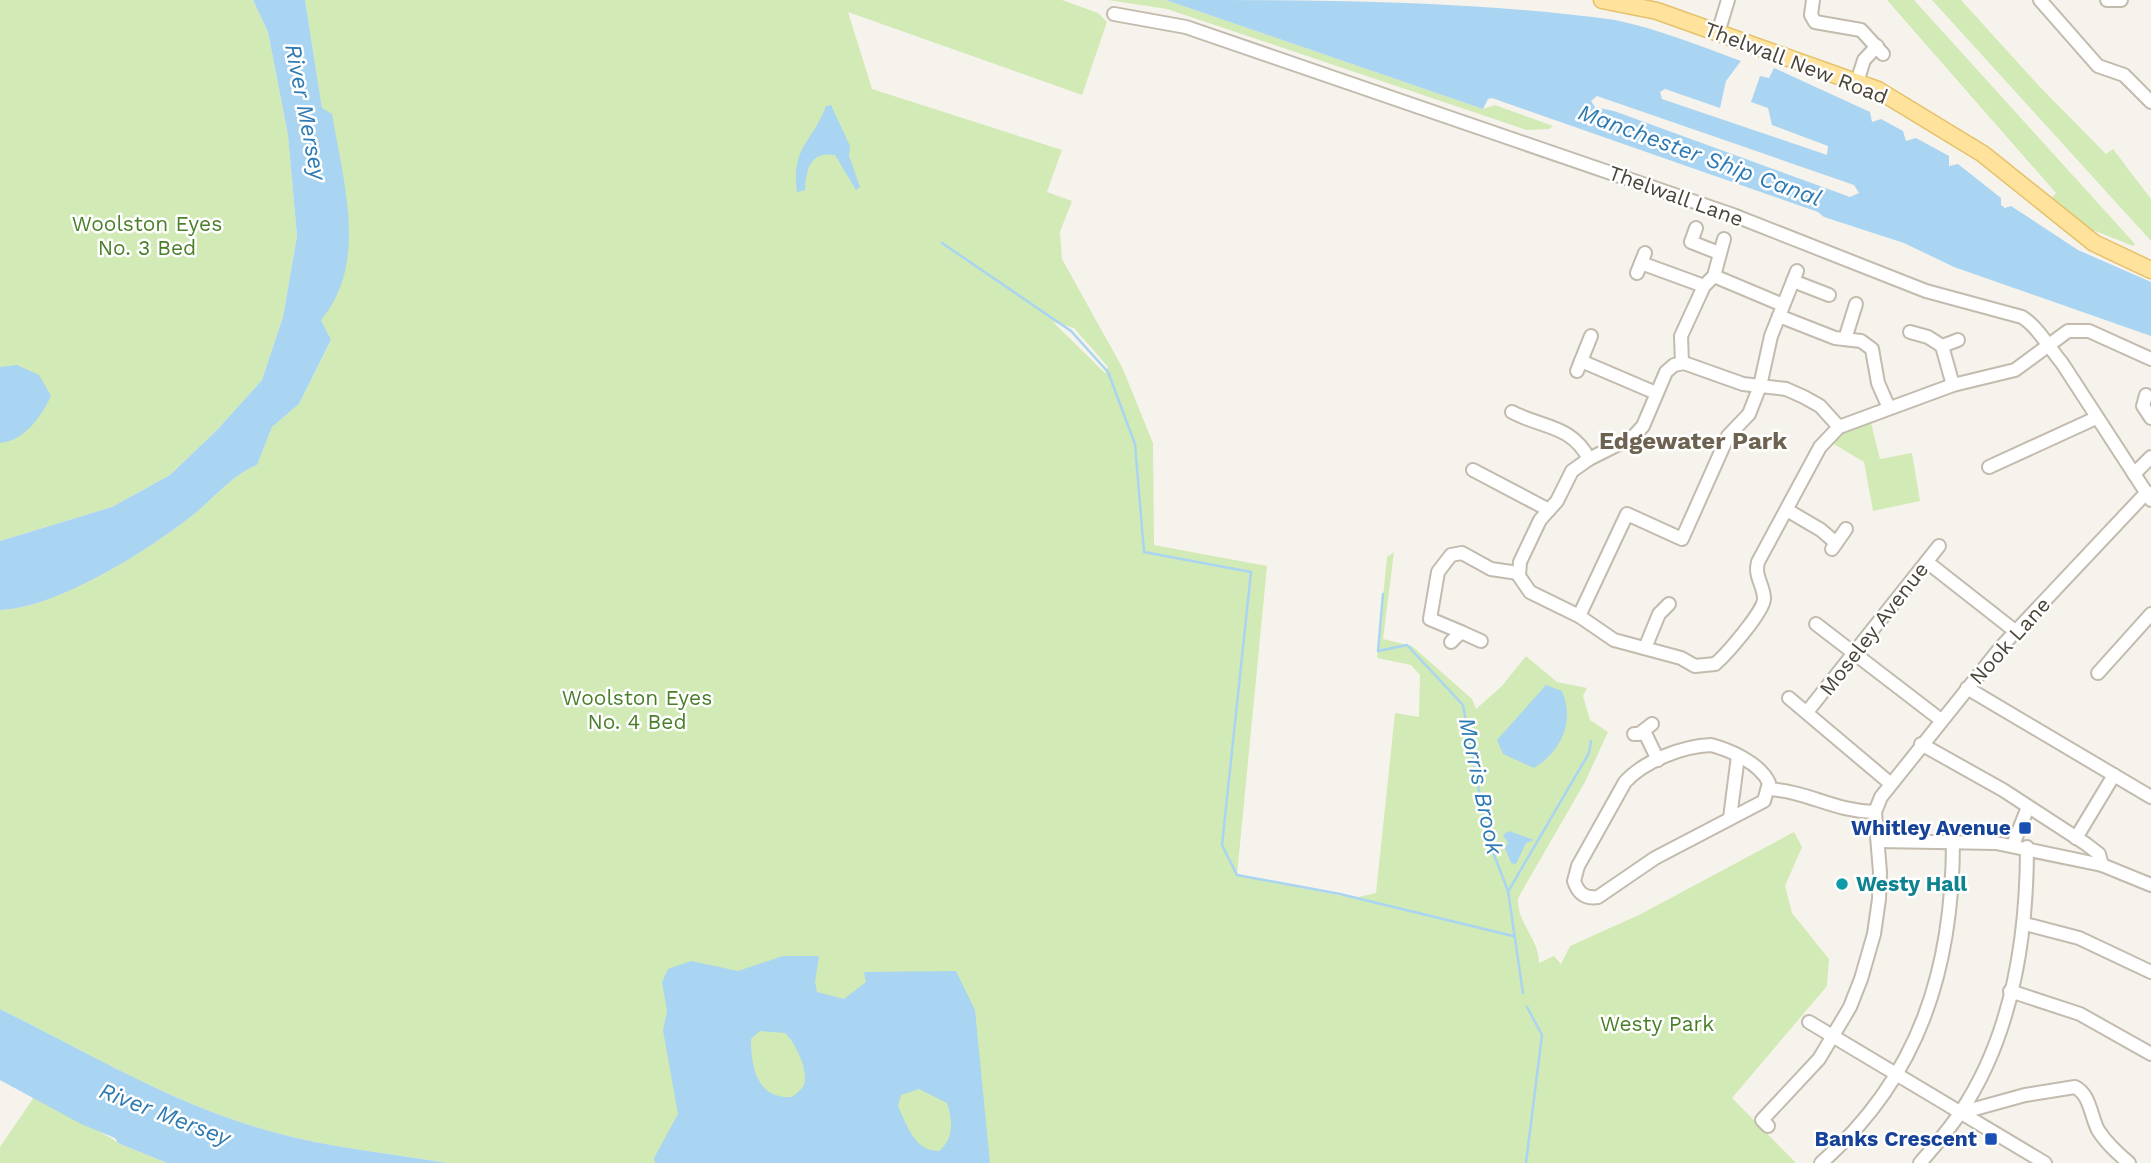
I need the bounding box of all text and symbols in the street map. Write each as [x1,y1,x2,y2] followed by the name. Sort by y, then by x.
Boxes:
[1701,16,1891,109] street label: Thelwall New Road
[279,42,332,184] water label: River Mersey
[1574,99,1825,212] water label: Manchester Ship Canal
[1605,160,1747,231] street label: Thelwall Lane
[72,211,222,260] park label: Woolston Eyes No. 3 Bed
[1599,427,1787,455] district label: Edgewater Park
[1814,557,1933,700] street label: Moseley Avenue
[1964,592,2055,689] street label: Nook Lane
[562,685,712,734] park label: Woolston Eyes No. 4 Bed
[1453,715,1509,858] water label: Morris Brook
[1851,815,2011,840] place label: Whitley Avenue
[2017,820,2033,836] marker: Whitley Avenue
[1856,871,1967,896] place label: Westy Hall
[1834,876,1850,892] marker: Westy Hall
[1600,1011,1714,1036] park label: Westy Park
[96,1077,235,1152] water label: River Mersey
[1815,1126,1977,1151] place label: Banks Crescent
[1983,1131,1999,1147] marker: Banks Crescent

